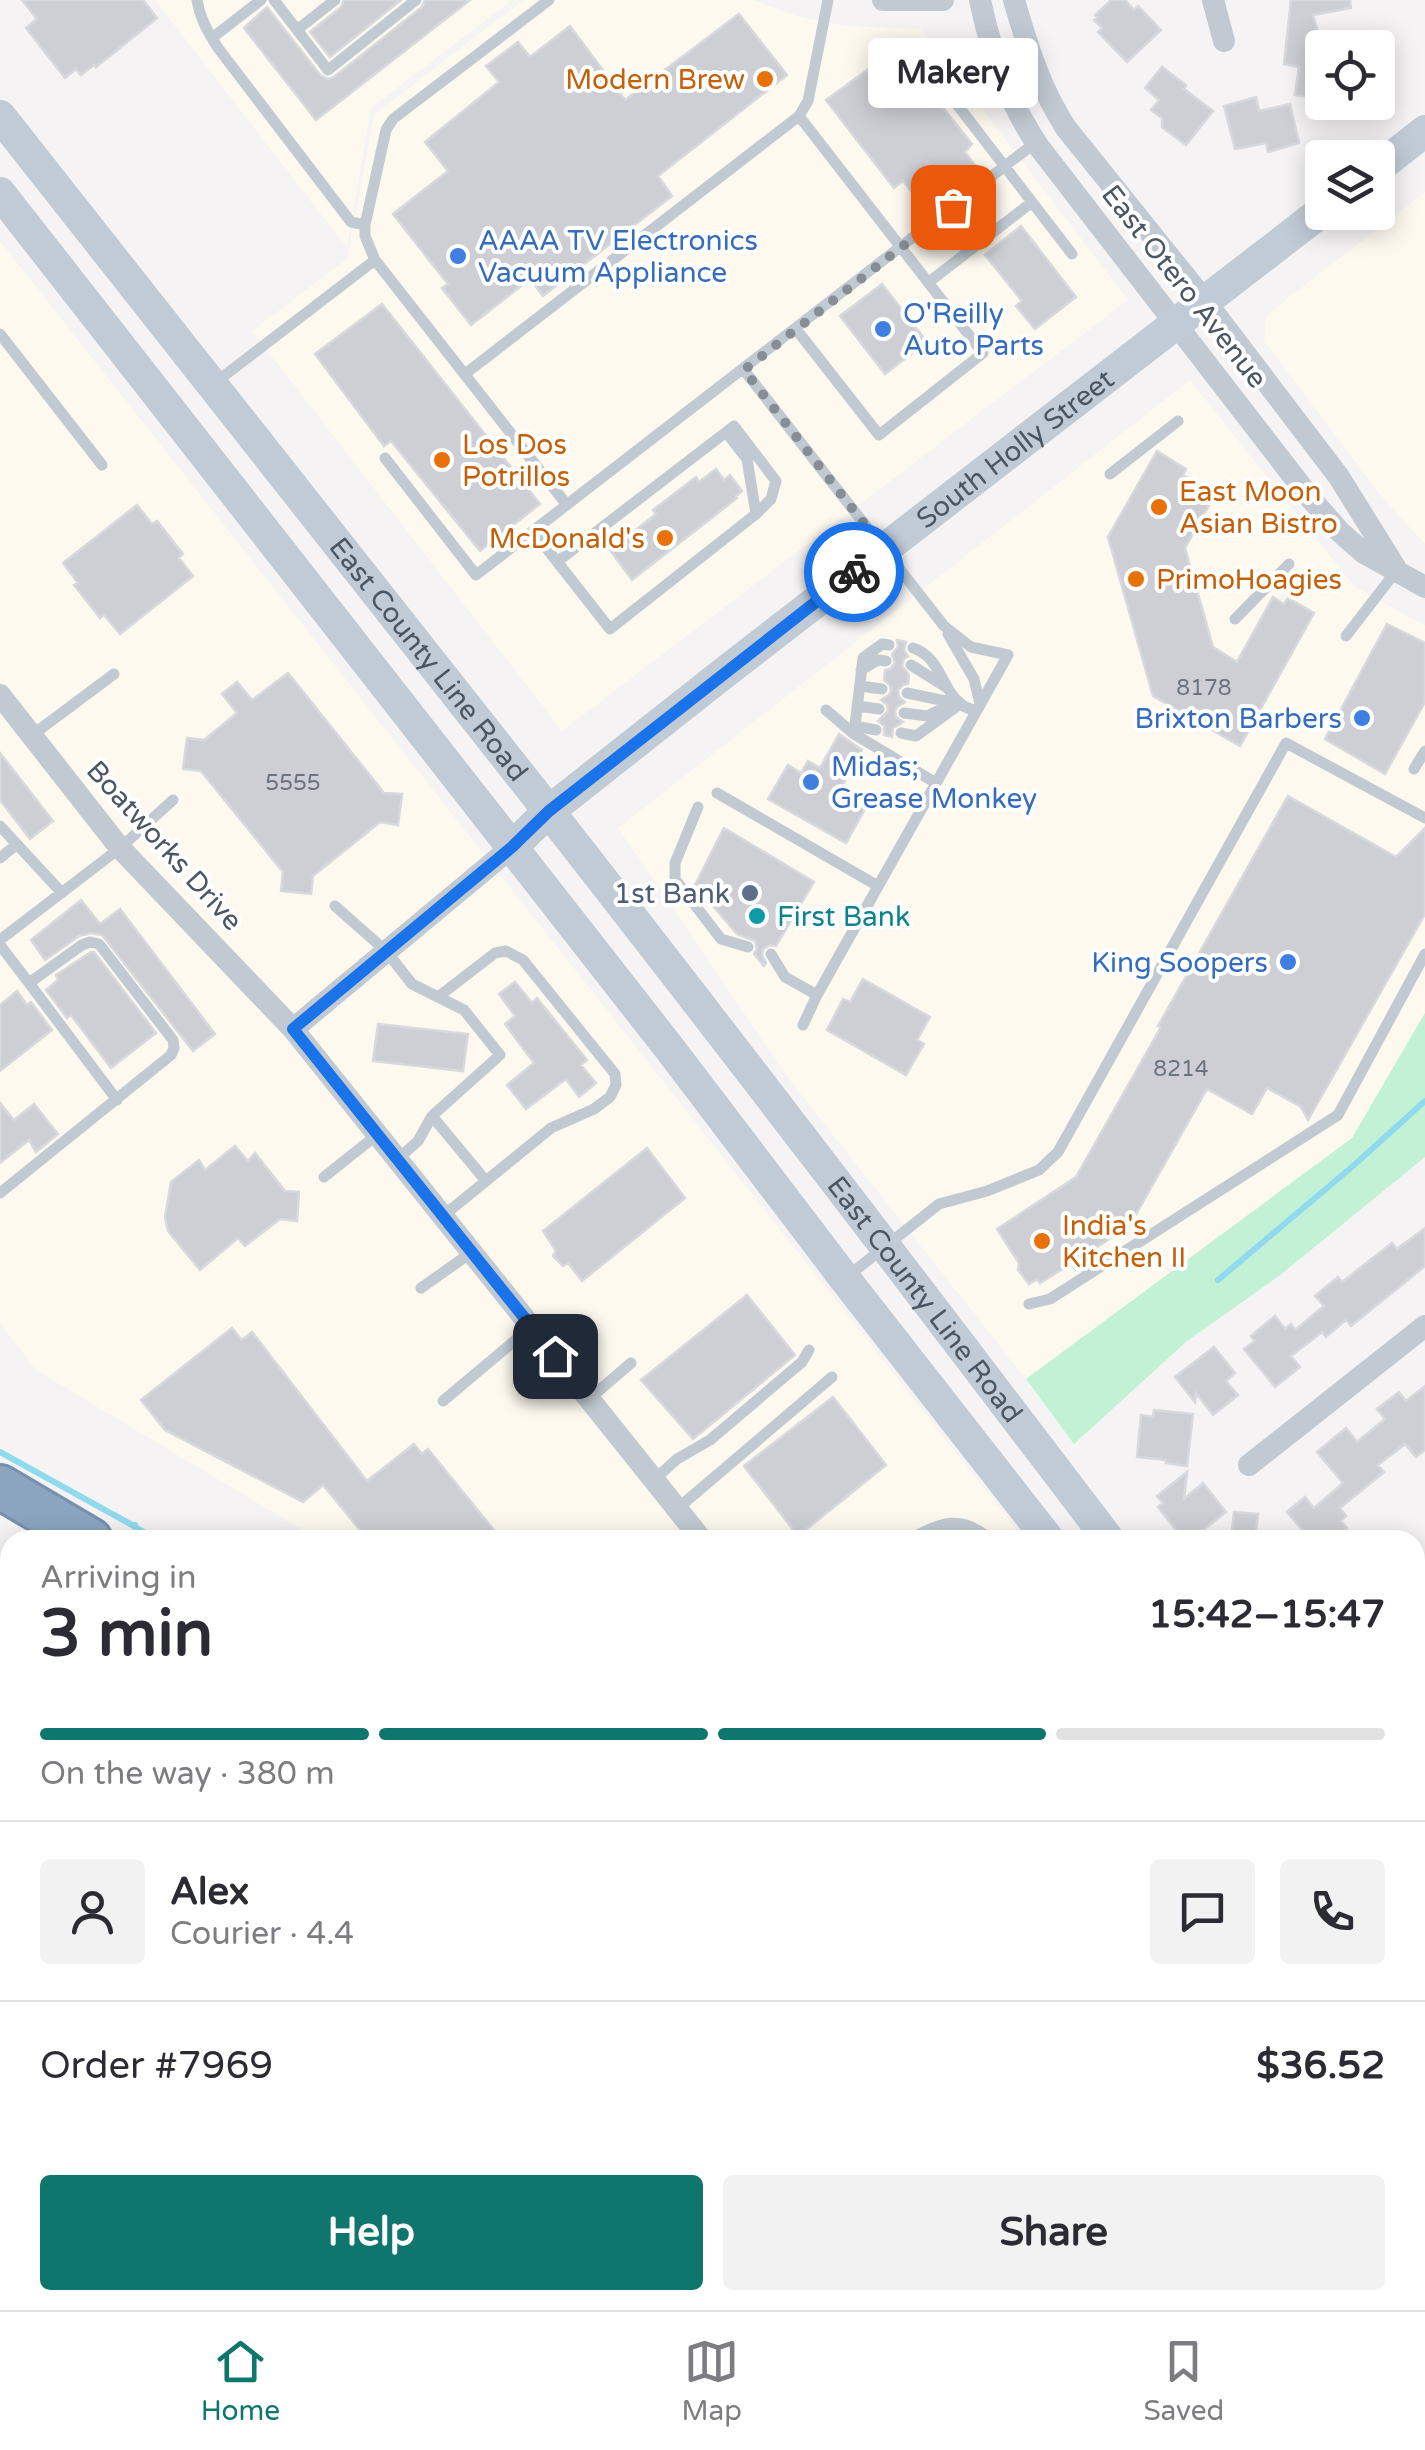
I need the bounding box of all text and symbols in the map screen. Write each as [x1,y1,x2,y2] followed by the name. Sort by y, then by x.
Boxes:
[1305,30,1395,230] map controls
[1305,30,1395,120] button: locate
[868,37,1038,107] callout: Makery
[896,54,1010,92] text: Makery
[565,63,745,97] place label: Modern Brew
[754,68,776,90] marker: Modern Brew
[1305,140,1395,230] button: layers
[911,165,996,250] pin
[1094,178,1274,395] street label: East Otero Avenue
[926,180,981,235] icon: bag
[478,224,758,290] place label: AAAA TV Electronics Vacuum Appliance
[447,245,469,267] marker: AAAA TV Electronics Vacuum Appliance
[903,297,1044,363] place label: O'Reilly Auto Parts
[872,318,894,340] marker: O'Reilly Auto Parts
[910,362,1121,536] street label: South Holly Street
[462,428,570,494] place label: Los Dos Potrillos
[431,449,453,471] marker: Los Dos Potrillos
[1179,475,1338,541] place label: East Moon Asian Bistro
[1148,496,1170,518] marker: East Moon Asian Bistro
[489,522,645,556] place label: McDonald's
[804,522,904,622] courier
[654,527,676,549] marker: McDonald's
[322,531,535,788] street label: East County Line Road
[827,545,882,600] icon: bike
[1156,563,1342,597] place label: PrimoHoagies
[1125,568,1147,590] marker: PrimoHoagies
[1176,675,1232,701] house number: 8178
[1135,702,1342,736] place label: Brixton Barbers
[1351,707,1373,729] marker: Brixton Barbers
[831,750,1037,816] place label: Midas; Grease Monkey
[79,754,249,938] street label: Boatworks Drive
[265,770,321,796] house number: 5555
[800,771,822,793] marker: Midas; Grease Monkey
[614,877,730,911] place label: 1st Bank
[739,882,761,904] marker: 1st Bank
[777,900,910,934] place label: First Bank
[746,905,768,927] marker: First Bank
[1091,946,1268,980] place label: King Soopers
[1277,951,1299,973] marker: King Soopers
[1153,1056,1209,1082] house number: 8214
[820,1170,1029,1430] street label: East County Line Road
[1062,1209,1186,1275] place label: India's Kitchen II
[1031,1230,1053,1252] marker: India's Kitchen II
[513,1314,598,1399] pin
[528,1329,583,1384] icon: home
[40,1559,197,1597] text: Arriving in
[1148,1592,1385,1638] text: 15:42–15:47
[40,1595,213,1674] text: 3 min
[40,1755,335,1793] text: On the way · 380 m
[40,1859,145,1964] button: person
[1150,1859,1255,1964] button: chat
[1280,1859,1385,1964] button: phone
[170,1869,249,1915] text: Alex
[170,1915,354,1953] text: Courier · 4.4
[40,2043,273,2089] text: Order #7969
[1256,2043,1385,2089] text: $36.52
[40,2175,703,2290] button: Help
[723,2175,1385,2290] button: Share
[201,2334,280,2428] tab: Home
[681,2334,742,2428] tab: Map
[1143,2334,1224,2428] tab: Saved

